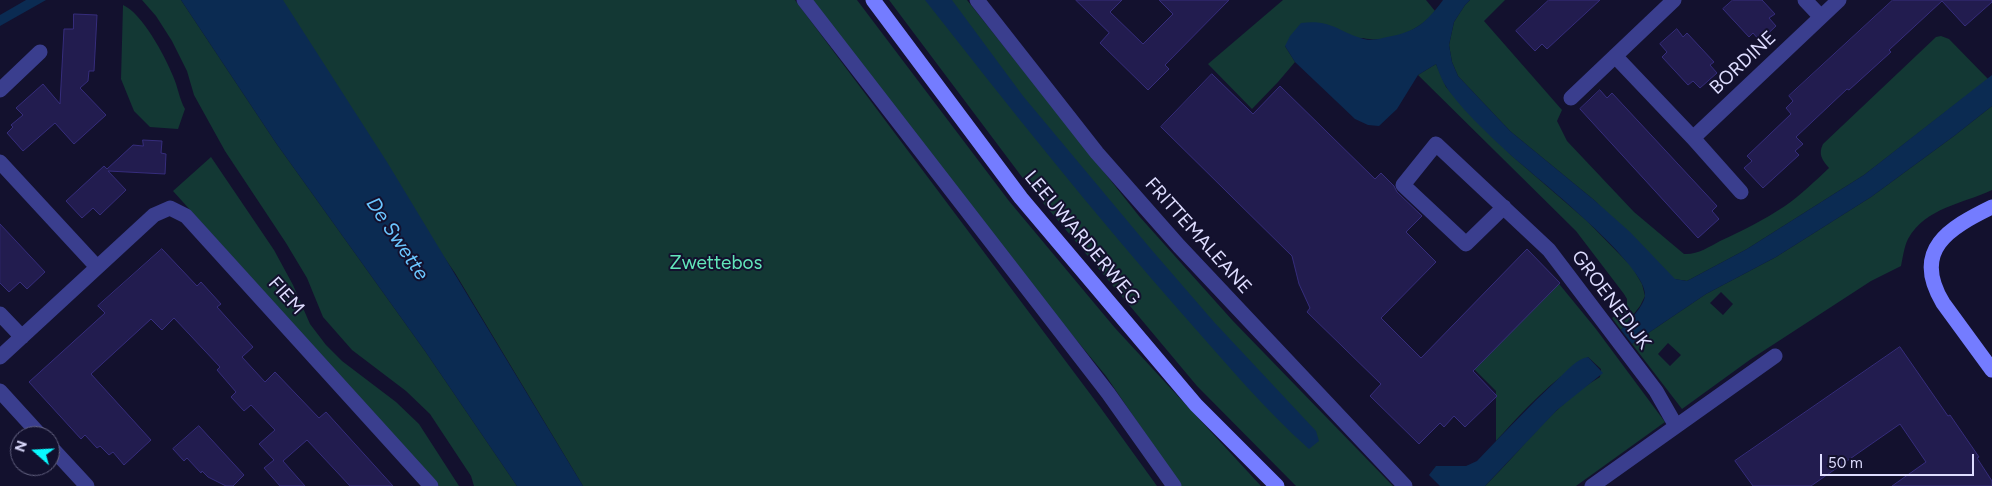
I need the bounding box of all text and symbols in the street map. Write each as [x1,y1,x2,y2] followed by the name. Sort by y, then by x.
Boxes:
[1705,27,1781,99] street label: BORDINE
[1019,166,1145,310] street label: LEEUWARDERWEG
[1140,173,1256,299] street label: FRITTEMALEANE
[361,193,433,285] water label: De Swette
[1566,246,1656,354] street label: GROENEDIJK
[670,252,762,274] park label: Zwettebos
[263,272,309,320] street label: FIEM
[10,426,60,476] north arrow
[11,438,31,454] text: N
[1822,444,1976,476] scale bar
[1828,454,1863,472] text: 50 m

